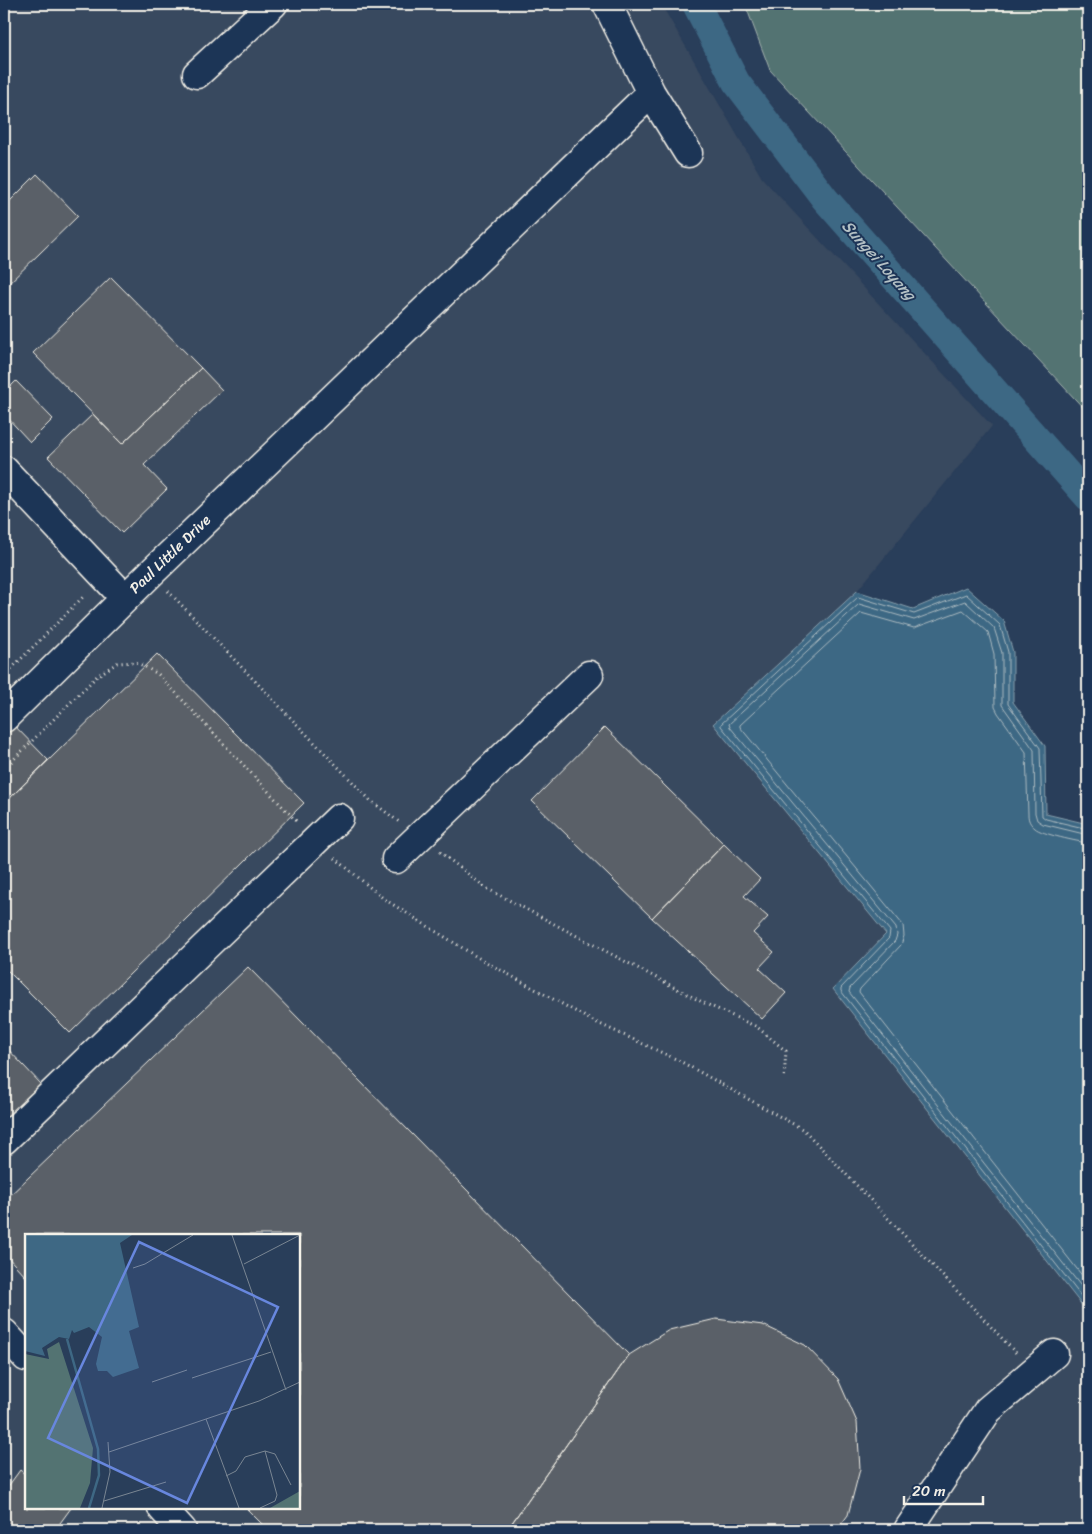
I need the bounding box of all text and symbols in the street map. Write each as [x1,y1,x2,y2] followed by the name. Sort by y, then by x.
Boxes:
[835,213,925,308] water label: Sungei Loyang
[123,508,217,600] street label: Paul Little Drive
[25,1234,300,1509] inset map
[904,1474,983,1506] scale bar
[912,1478,946,1504] text: 20 m

